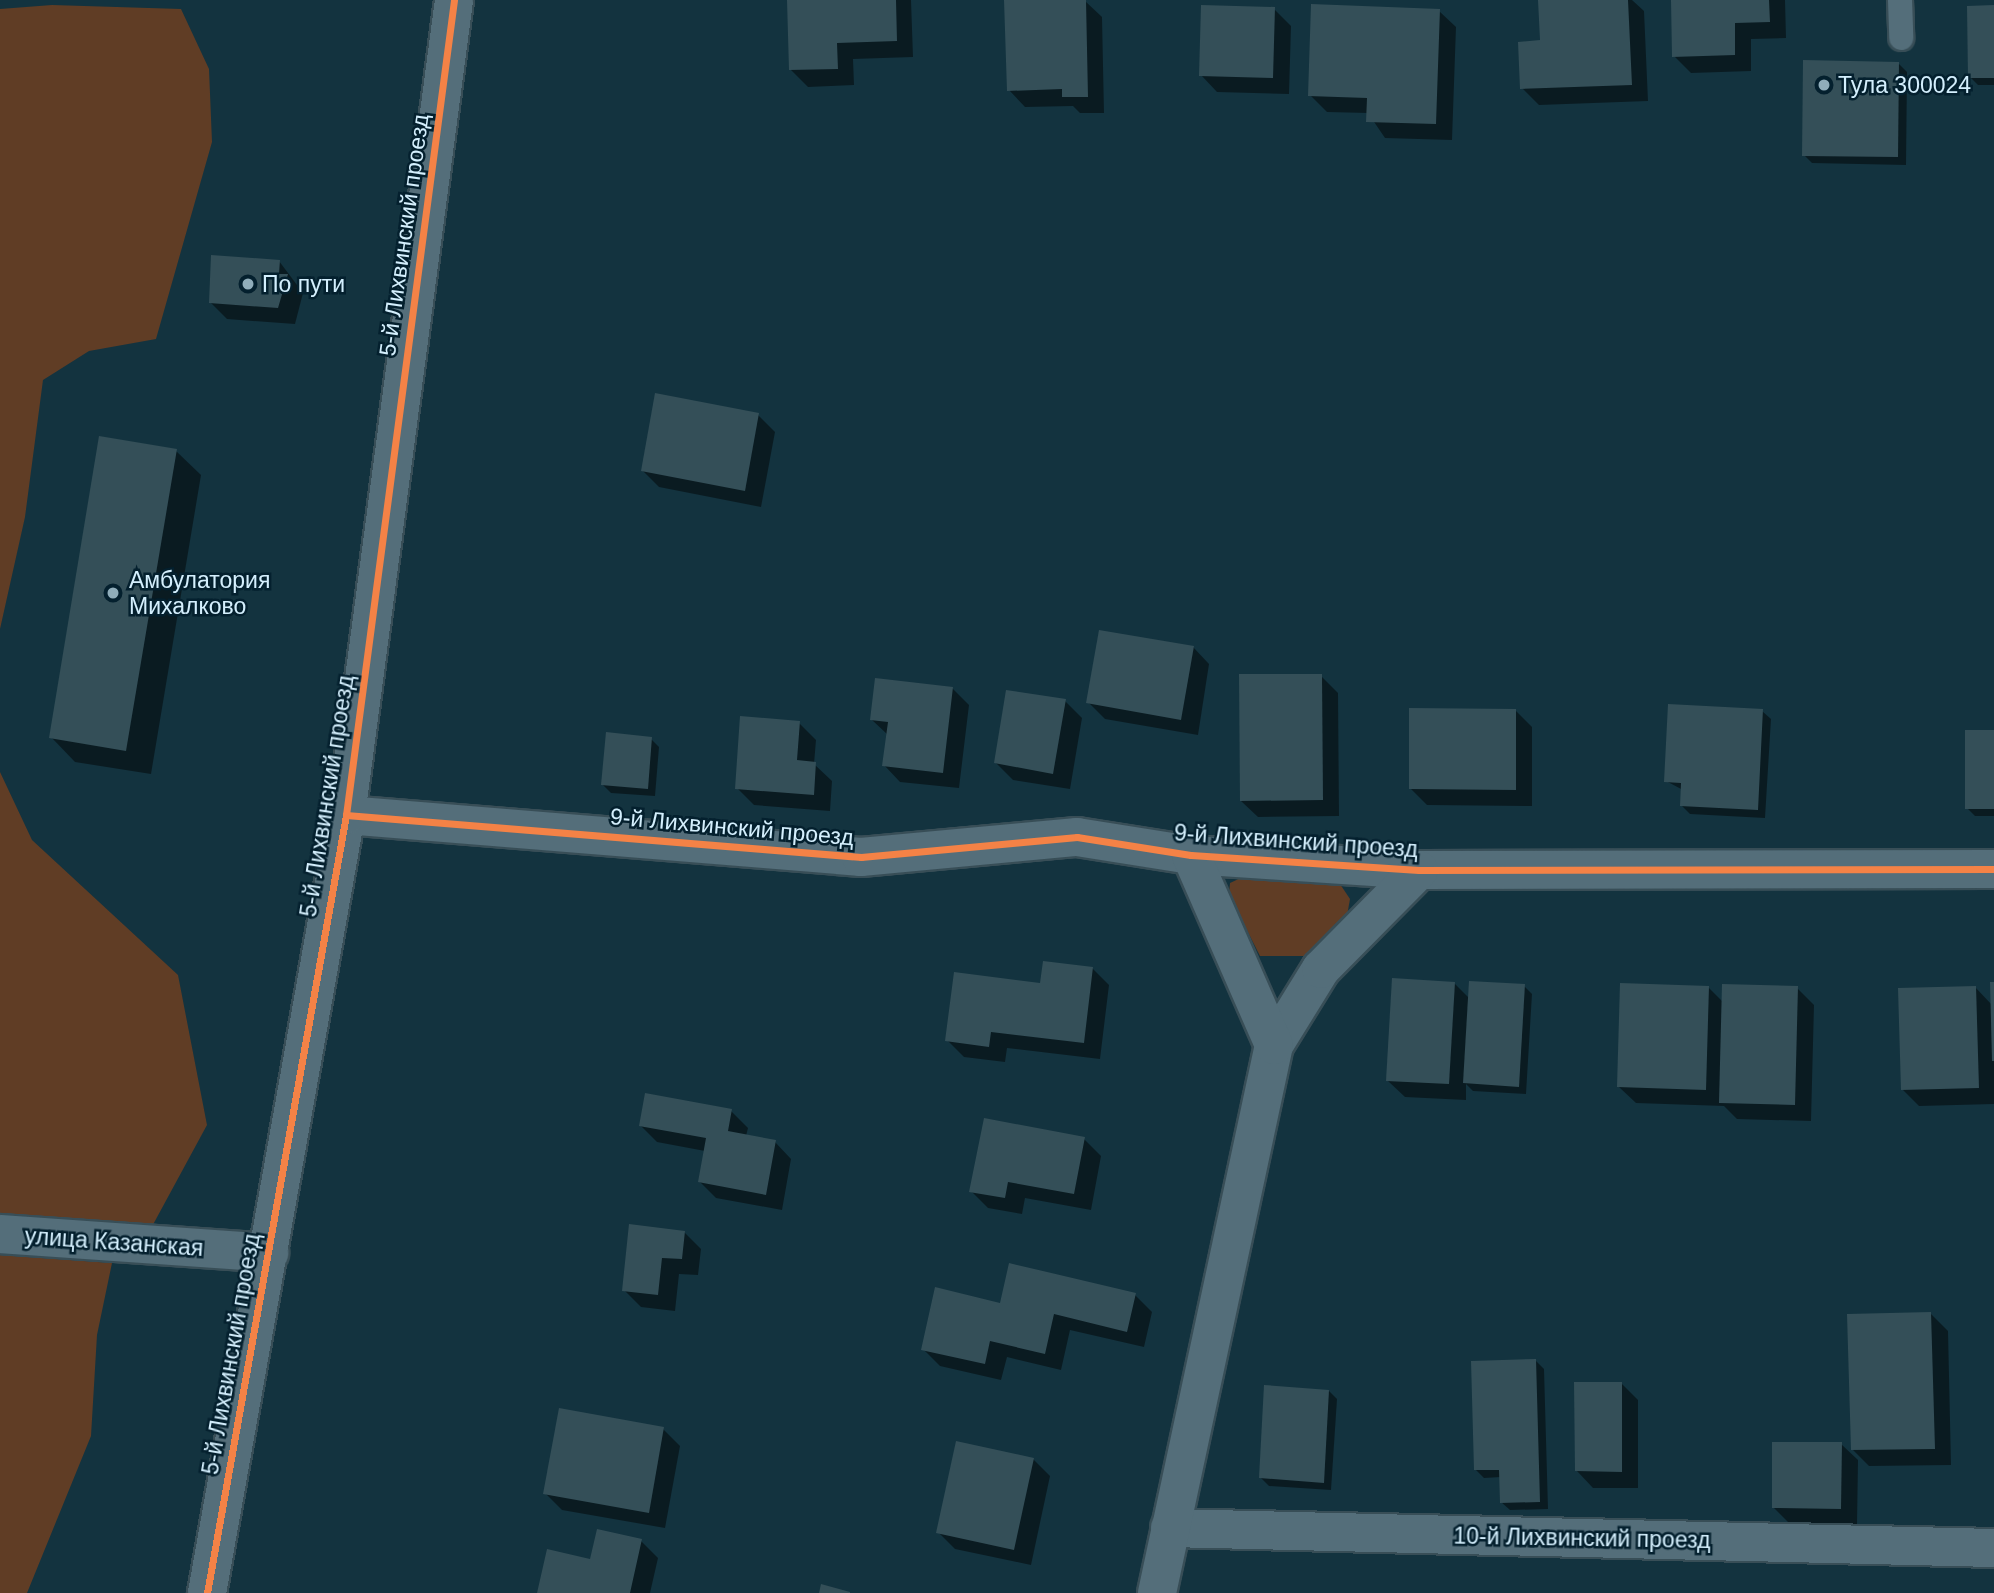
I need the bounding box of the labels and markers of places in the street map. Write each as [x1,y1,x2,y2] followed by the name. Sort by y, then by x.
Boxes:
[1838,71,1971,99] place label: Тула 300024
[1816,77,1832,93] marker: Тула 300024
[262,270,345,298] place label: По пути
[240,276,256,292] marker: По пути
[129,566,270,620] place label: Амбулатория Михалково
[103,583,123,603] marker: Амбулатория Михалково

